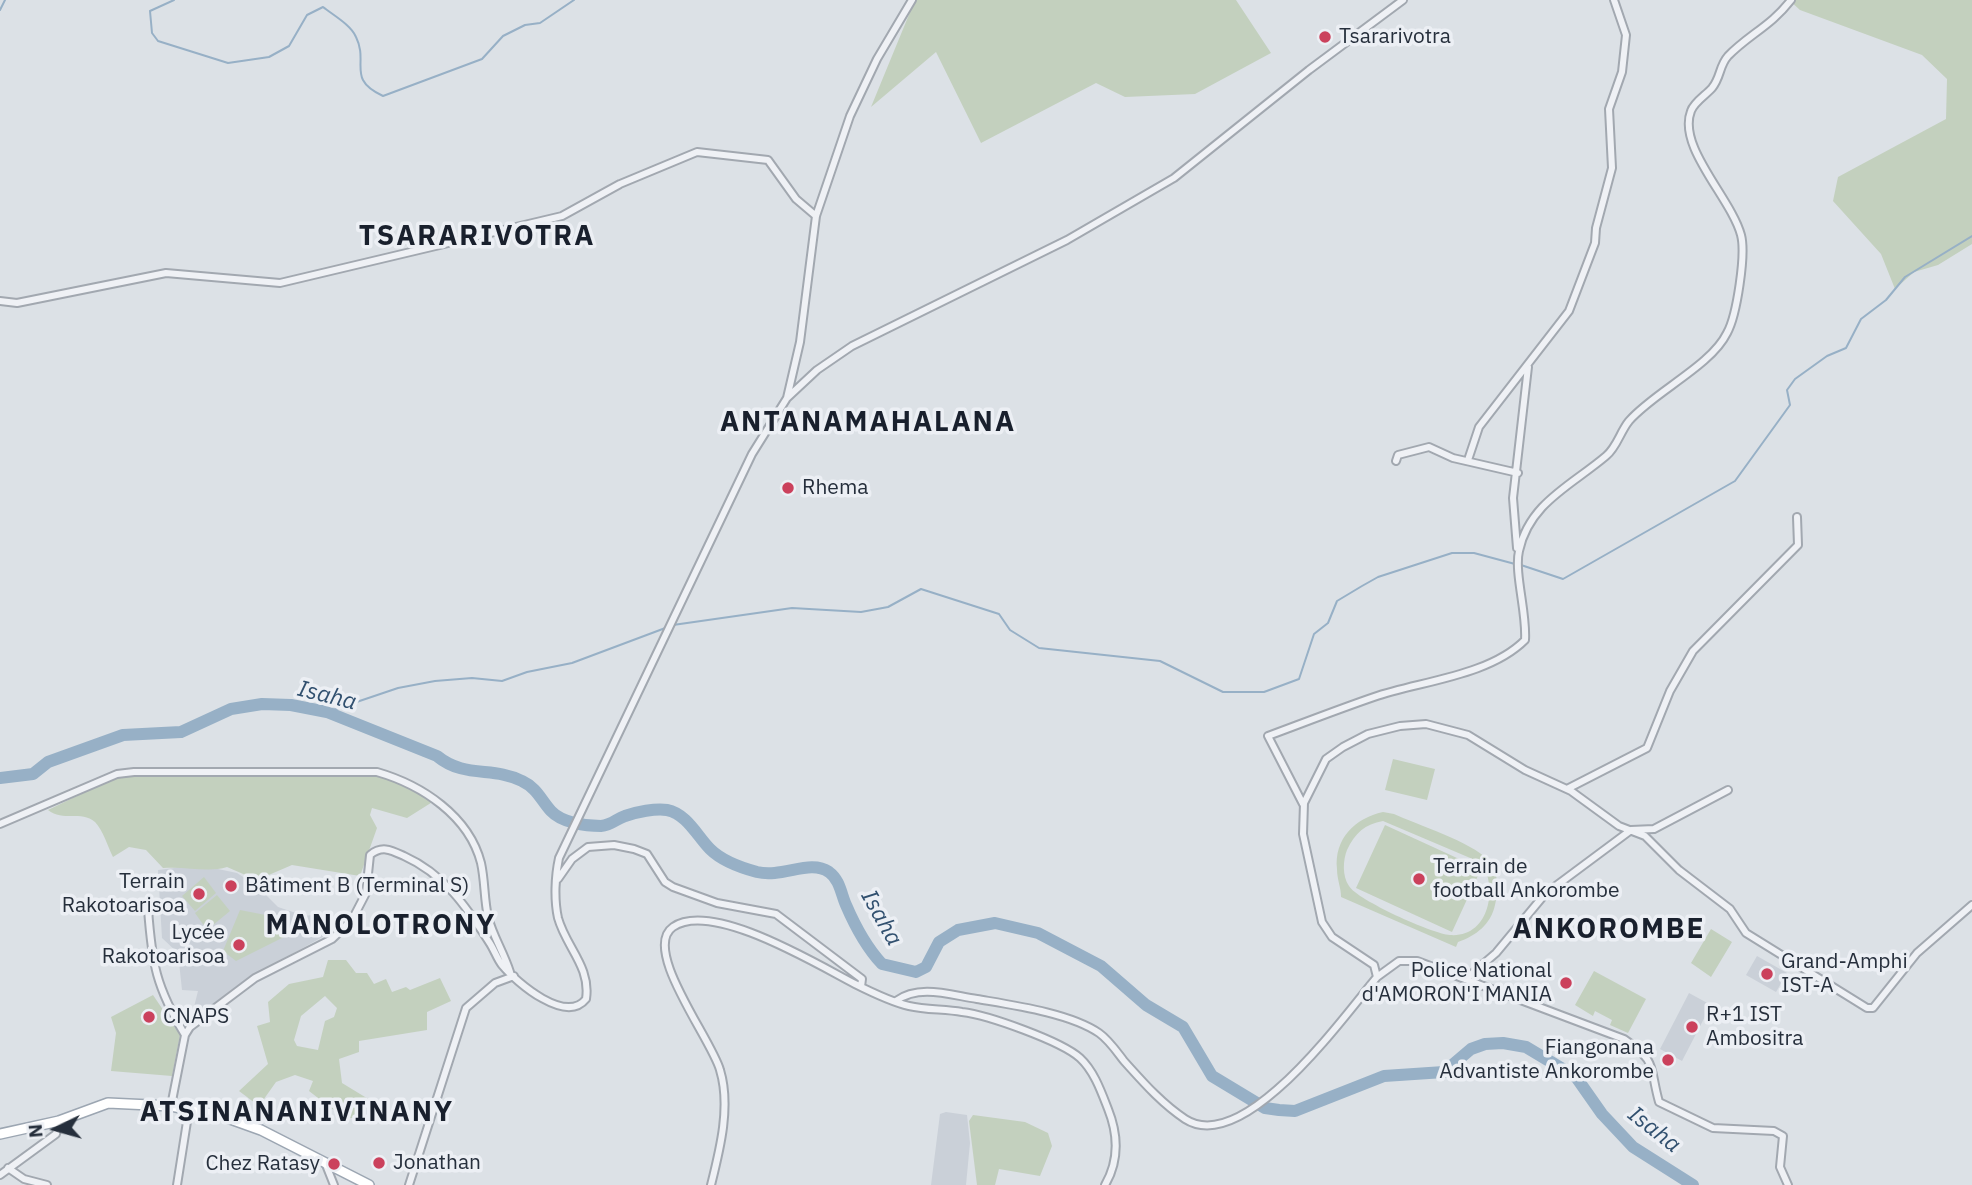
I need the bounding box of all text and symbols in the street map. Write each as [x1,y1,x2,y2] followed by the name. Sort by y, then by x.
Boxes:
[1339,24,1451,50] place label: Tsararivotra
[1317,29,1333,45] marker: Tsararivotra
[360,220,594,254] district label: TSARARIVOTRA
[722,406,1014,440] district label: ANTANAMAHALANA
[802,475,868,501] place label: Rhema
[780,480,796,496] marker: Rhema
[295,675,359,717] water label: Isaha
[1433,854,1620,904] place label: Terrain de football Ankorombe
[62,869,185,919] place label: Terrain Rakotoarisoa
[1411,871,1427,887] marker: Terrain de football Ankorombe
[245,873,469,899] place label: Bâtiment B (Terminal S)
[223,878,239,894] marker: Bâtiment B (Terminal S)
[854,885,908,951] water label: Isaha
[191,886,207,902] marker: Terrain Rakotoarisoa
[267,909,495,943] district label: MANOLOTRONY
[1514,913,1704,947] district label: ANKOROMBE
[102,920,225,970] place label: Lycée Rakotoarisoa
[231,937,247,953] marker: Lycée Rakotoarisoa
[1781,949,1908,999] place label: Grand-Amphi IST-A
[1362,958,1552,1008] place label: Police National d'AMORON'I MANIA
[1759,966,1775,982] marker: Grand-Amphi IST-A
[1558,975,1574,991] marker: Police National d'AMORON'I MANIA
[1706,1002,1803,1052] place label: R+1 IST Ambositra
[163,1004,229,1030] place label: CNAPS
[141,1009,157,1025] marker: CNAPS
[1684,1019,1700,1035] marker: R+1 IST Ambositra
[1439,1035,1654,1085] place label: Fiangonana Advantiste Ankorombe
[1660,1052,1676,1068] marker: Fiangonana Advantiste Ankorombe
[21,1094,91,1164] north arrow
[142,1096,452,1130] district label: ATSINANANIVINANY
[1622,1101,1686,1159] water label: Isaha
[23,1123,48,1139] text: N
[393,1150,481,1176] place label: Jonathan
[206,1151,320,1177] place label: Chez Ratasy
[371,1155,387,1171] marker: Jonathan
[326,1156,342,1172] marker: Chez Ratasy

